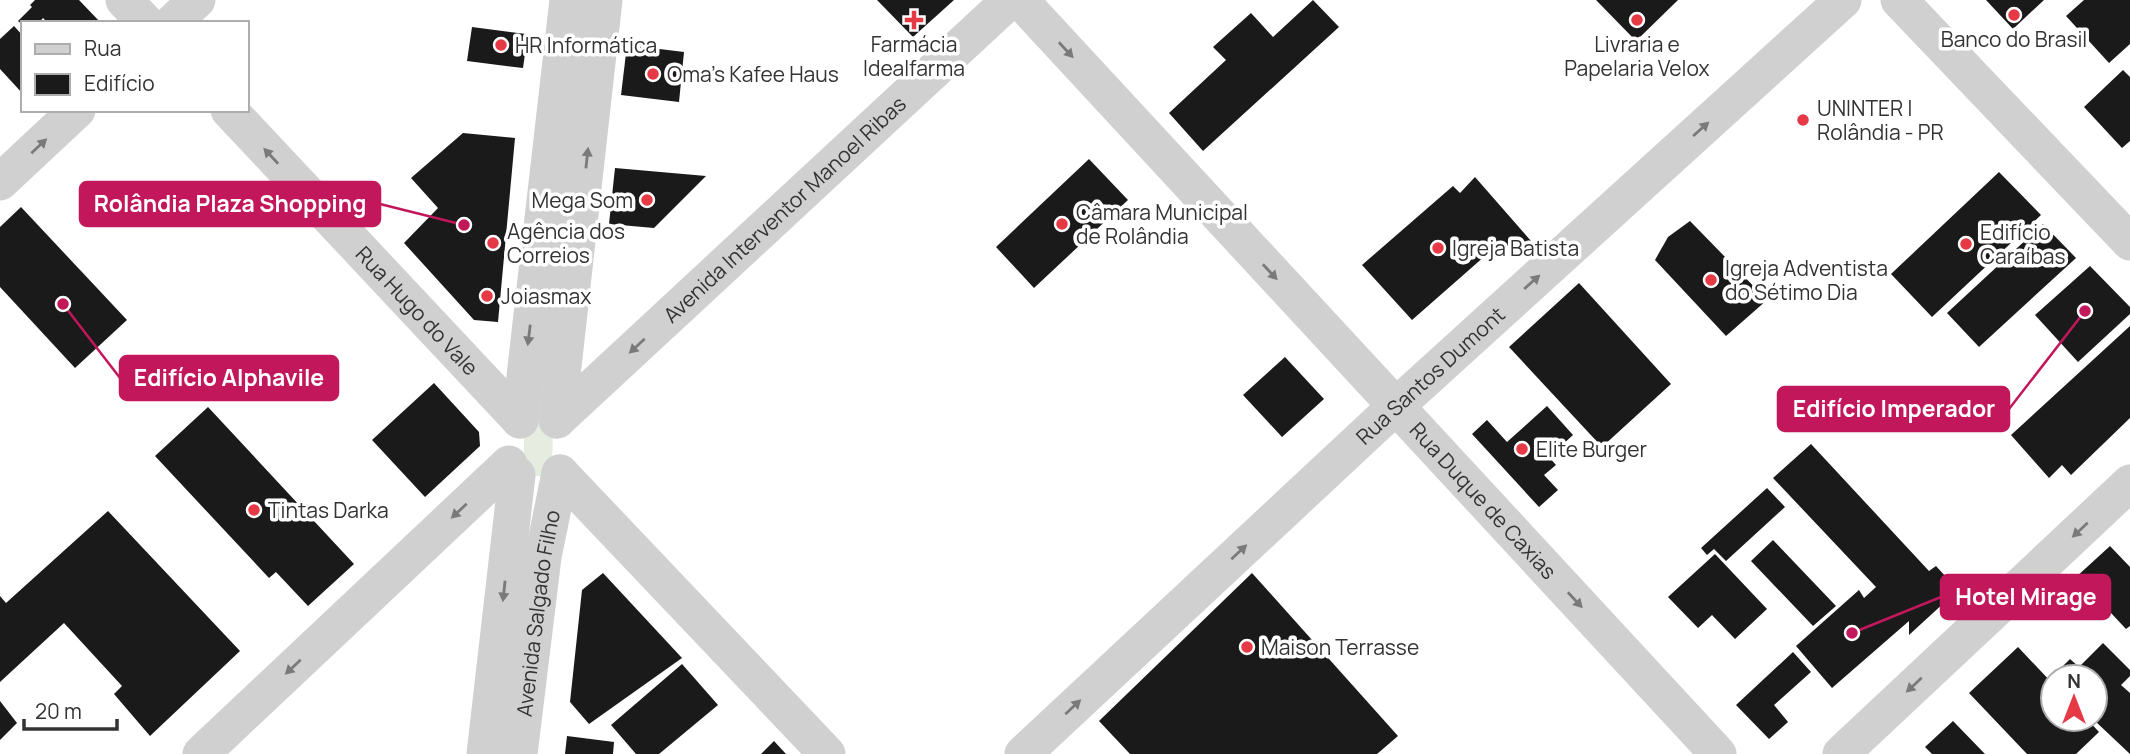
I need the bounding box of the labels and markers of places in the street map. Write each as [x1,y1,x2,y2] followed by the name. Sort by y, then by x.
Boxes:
[2006,7,2022,23] marker: Banco do Brasil
[906,12,922,28] marker: Farmácia Idealfarma
[1629,12,1645,28] marker: Livraria e Papelaria Velox
[1941,25,2087,53] place label: Banco do Brasil
[863,30,965,82] place label: Farmácia Idealfarma
[1564,30,1710,82] place label: Livraria e Papelaria Velox
[515,31,657,59] place label: HR Informática
[493,37,509,53] marker: HR Informática
[667,60,839,88] place label: Oma's Kafee Haus
[645,66,661,82] marker: Oma's Kafee Haus
[1817,94,1944,146] place label: UNINTER | Rolândia - PR
[1795,112,1811,128] marker: UNINTER | Rolândia - PR
[80,182,380,226] callout: Rolândia Plaza Shopping
[532,186,633,214] place label: Mega Som
[639,192,655,208] marker: Mega Som
[1076,198,1248,250] place label: Câmara Municipal de Rolândia
[1054,216,1070,232] marker: Câmara Municipal de Rolândia
[507,217,625,269] place label: Agência dos Correios
[1980,218,2066,270] place label: Edifício Caraíbas
[1452,234,1579,262] place label: Igreja Batista
[485,235,501,251] marker: Agência dos Correios
[1958,236,1974,252] marker: Edifício Caraíbas
[1430,240,1446,256] marker: Igreja Batista
[1725,254,1888,306] place label: Igreja Adventista do Sétimo Dia
[1703,272,1719,288] marker: Igreja Adventista do Sétimo Dia
[501,282,591,310] place label: Joiasmax
[479,288,495,304] marker: Joiasmax
[120,356,338,400] callout: Edifício Alphavile
[1778,387,2009,431] callout: Edifício Imperador
[1536,435,1647,463] place label: Elite Burger
[1514,441,1530,457] marker: Elite Burger
[268,496,389,524] place label: Tintas Darka
[246,502,262,518] marker: Tintas Darka
[1941,575,2110,619] callout: Hotel Mirage
[1261,633,1419,661] place label: Maison Terrasse
[1239,639,1255,655] marker: Maison Terrasse

